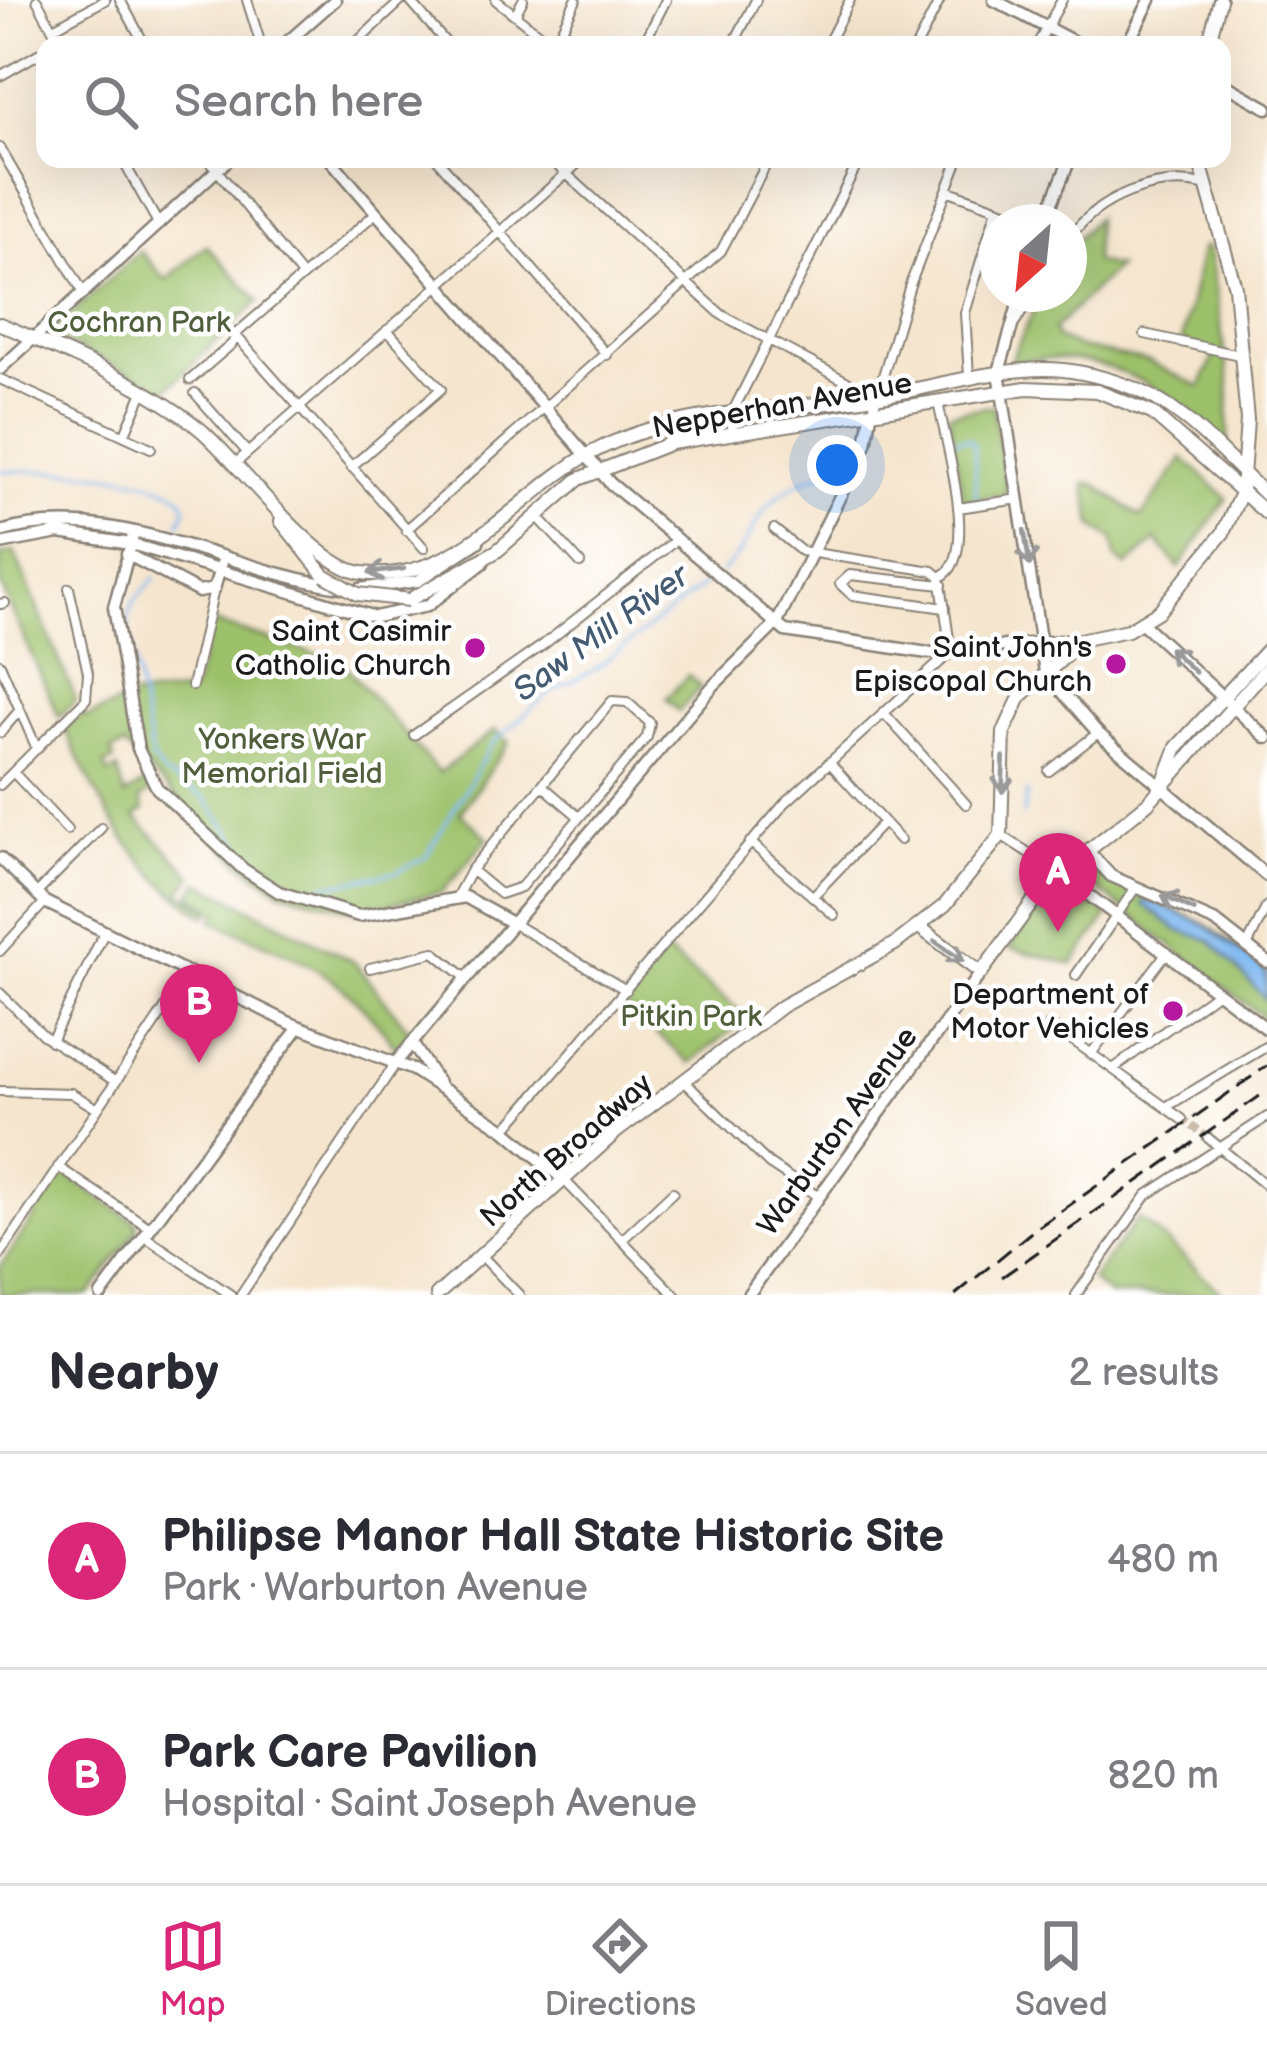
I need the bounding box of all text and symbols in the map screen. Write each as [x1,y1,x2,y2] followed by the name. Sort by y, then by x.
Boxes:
[36,36,1231,168] search box
[78,69,144,135] icon: search
[174,75,423,130] text: Search here
[979,204,1087,312] north arrow
[47,305,231,341] park label: Cochran Park
[650,365,915,447] street label: Nepperhan Avenue
[807,435,867,495] your location
[1016,528,1039,567] one-way arrow
[506,555,698,711] water label: Saw Mill River
[367,560,406,583] one-way arrow
[235,614,452,684] place label: Saint Casimir Catholic Church
[854,630,1092,700] place label: Saint John's Episcopal Church
[462,635,488,661] marker: Saint Casimir Catholic Church
[1167,647,1197,674] one-way arrow
[1103,651,1129,677] marker: Saint John's Episcopal Church
[181,722,383,792] park label: Yonkers War Memorial Field
[991,755,1014,794] one-way arrow
[1019,833,1097,932] pin: A
[1161,891,1197,913] one-way arrow
[932,938,966,963] one-way arrow
[160,964,238,1063] pin: B
[950,977,1149,1047] place label: Department of Motor Vehicles
[1160,998,1186,1024] marker: Department of Motor Vehicles
[620,999,762,1035] park label: Pitkin Park
[750,1020,926,1243] street label: Warburton Avenue
[473,1066,660,1235] street label: North Broadway
[48,1343,219,1404] text: Nearby
[1068,1350,1219,1397] text: 2 results
[162,1510,944,1565] text: Philipse Manor Hall State Historic Site
[75,1537,99,1584] text: A
[1107,1537,1219,1584] text: 480 m
[162,1565,588,1612] text: Park · Warburton Avenue
[162,1726,538,1781] text: Park Care Pavilion
[73,1753,101,1800] text: B
[1108,1753,1219,1800] text: 820 m
[162,1781,697,1828] text: Hospital · Saint Joseph Avenue
[159,1913,226,2025] tab: Map
[544,1913,696,2025] tab: Directions
[1015,1913,1108,2025] tab: Saved

